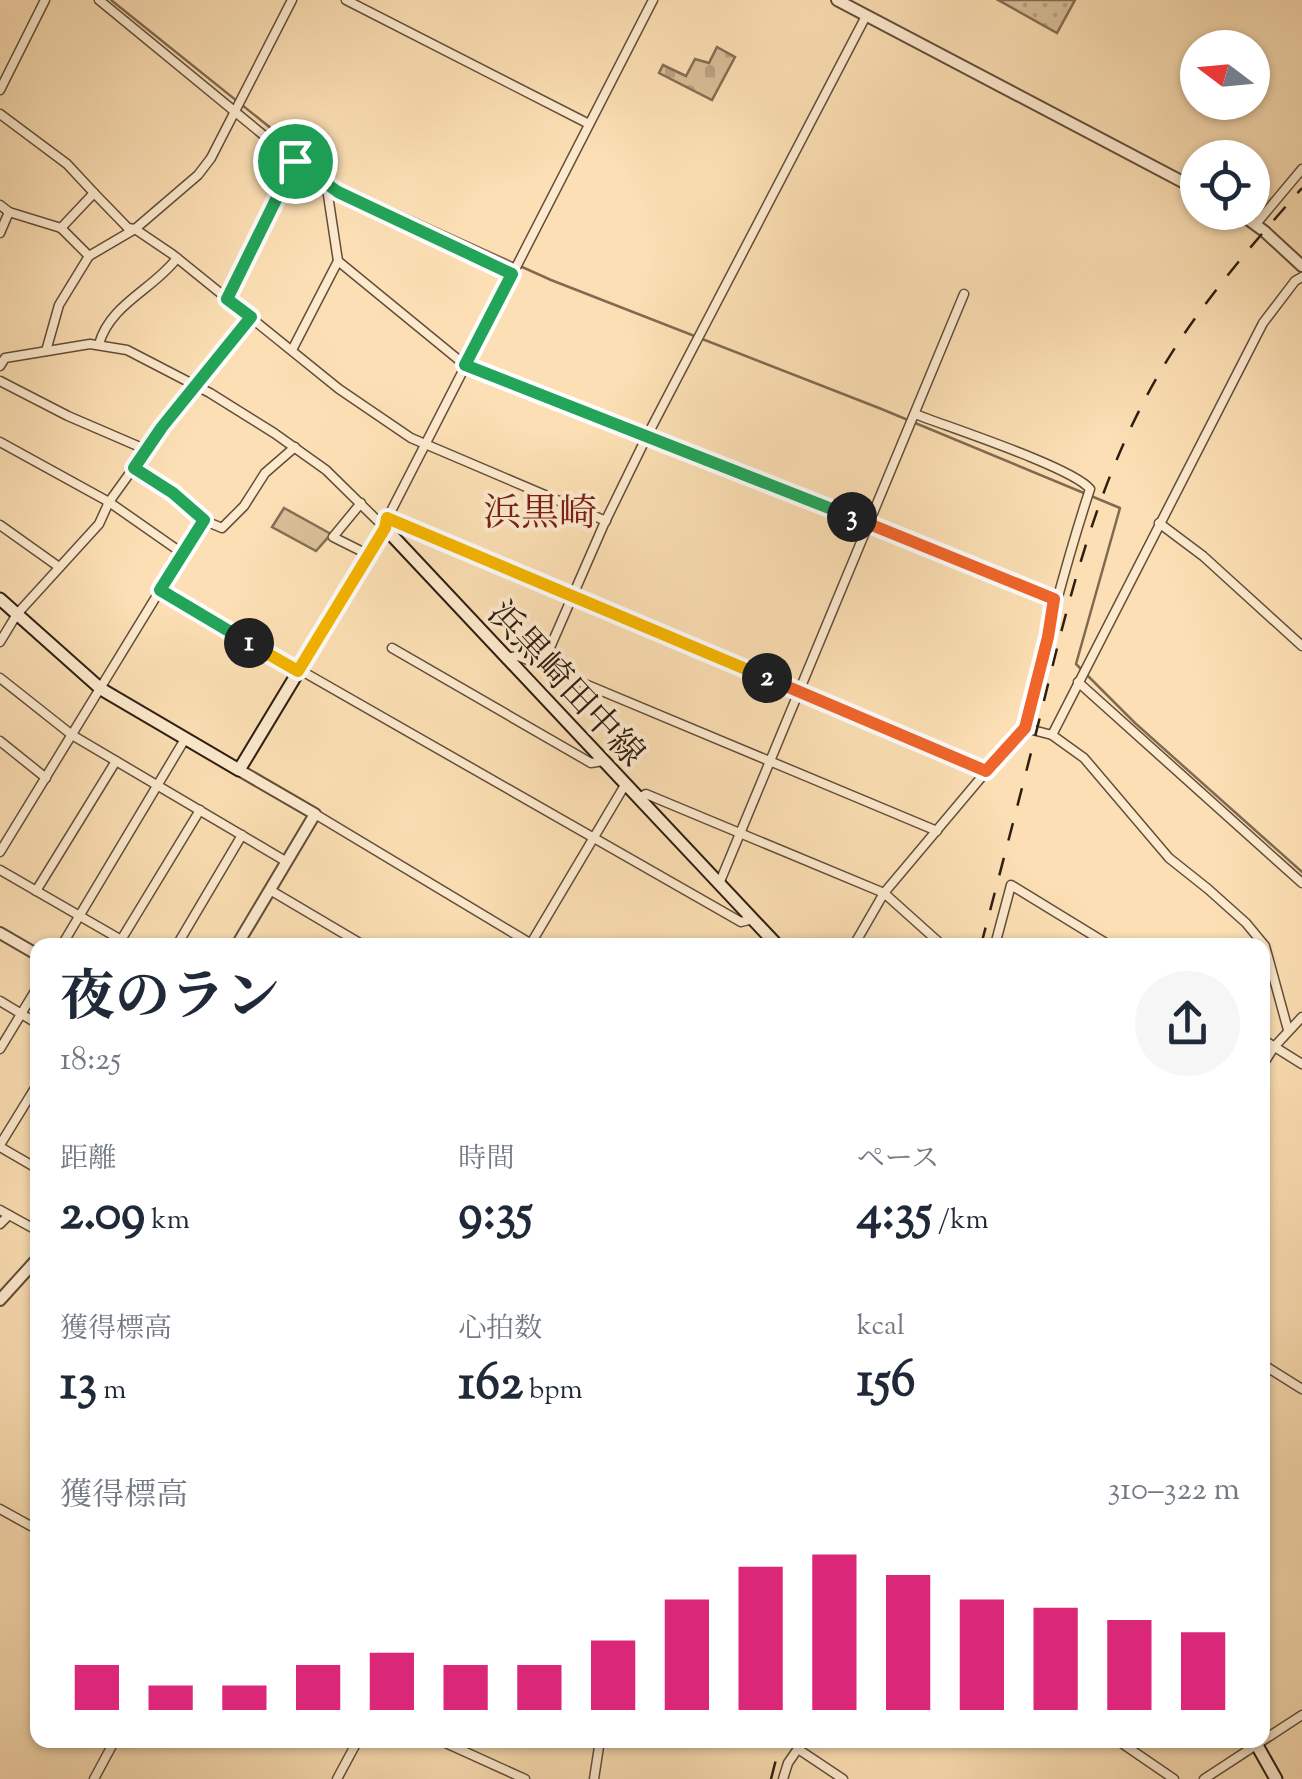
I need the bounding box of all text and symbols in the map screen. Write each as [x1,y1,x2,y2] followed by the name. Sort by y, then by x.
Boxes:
[1180,30,1270,120] north arrow
[1180,30,1270,230] map controls
[253,119,338,204] pin
[268,134,323,189] icon: arrive
[1180,140,1270,230] button: locate
[483,489,597,543] district label: 浜黒崎
[827,492,877,542] pin: 3
[846,497,858,537] text: 3
[474,591,655,780] street label: 浜黒崎田中線
[224,618,274,668] pin: 1
[244,623,254,663] text: 1
[742,653,792,703] pin: 2
[760,658,774,698] text: 2
[60,961,280,1040] text: 夜のラン
[1135,971,1240,1076] button: share
[60,1038,121,1084] text: 18:25
[60,1140,116,1180] text: 距離
[458,1140,514,1180] text: 時間
[857,1140,939,1180] text: ペース
[60,1180,145,1252] text: 2.09
[458,1180,533,1252] text: 9:35
[857,1180,932,1252] text: 4:35
[145,1201,190,1241] text: km
[932,1201,989,1241] text: /km
[857,1307,905,1347] text: kcal
[60,1310,172,1350] text: 獲得標高
[458,1310,542,1350] text: 心拍数
[857,1347,916,1419] text: 156
[60,1350,97,1422] text: 13
[458,1350,523,1422] text: 162
[97,1371,126,1411] text: m
[523,1371,583,1411] text: bpm
[1107,1468,1240,1514] text: 310–322 m
[60,1474,188,1520] text: 獲得標高

